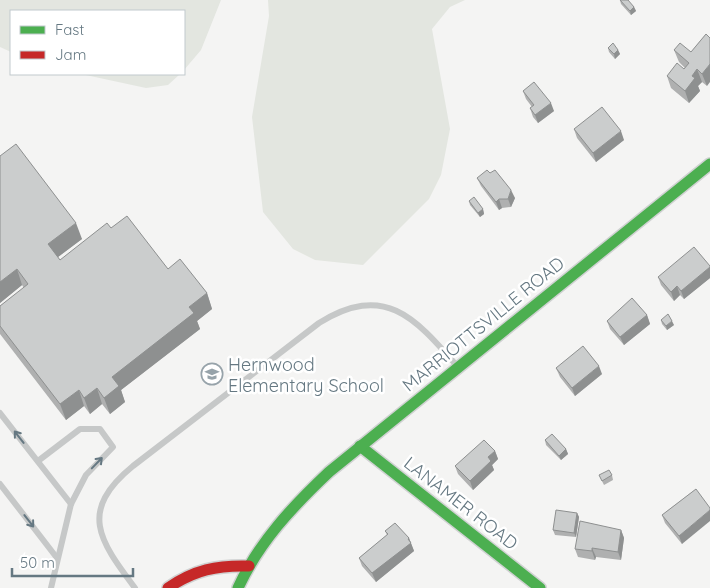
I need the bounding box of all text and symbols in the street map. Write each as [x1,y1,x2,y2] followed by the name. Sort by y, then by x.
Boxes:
[10,10,185,75] legend
[55,20,84,39] text: Fast
[55,45,86,64] text: Jam
[397,251,569,396] street label: MARRIOTTSVILLE ROAD
[228,353,384,397] place label: Hernwood Elementary School
[200,362,224,386] school or university icon: Hernwood Elementary School
[14,430,24,444] one-way arrow
[399,451,523,555] street label: LANAMER ROAD
[91,457,103,470] one-way arrow
[23,514,34,527] one-way arrow
[12,546,134,578] scale bar
[20,553,55,572] text: 50 m

